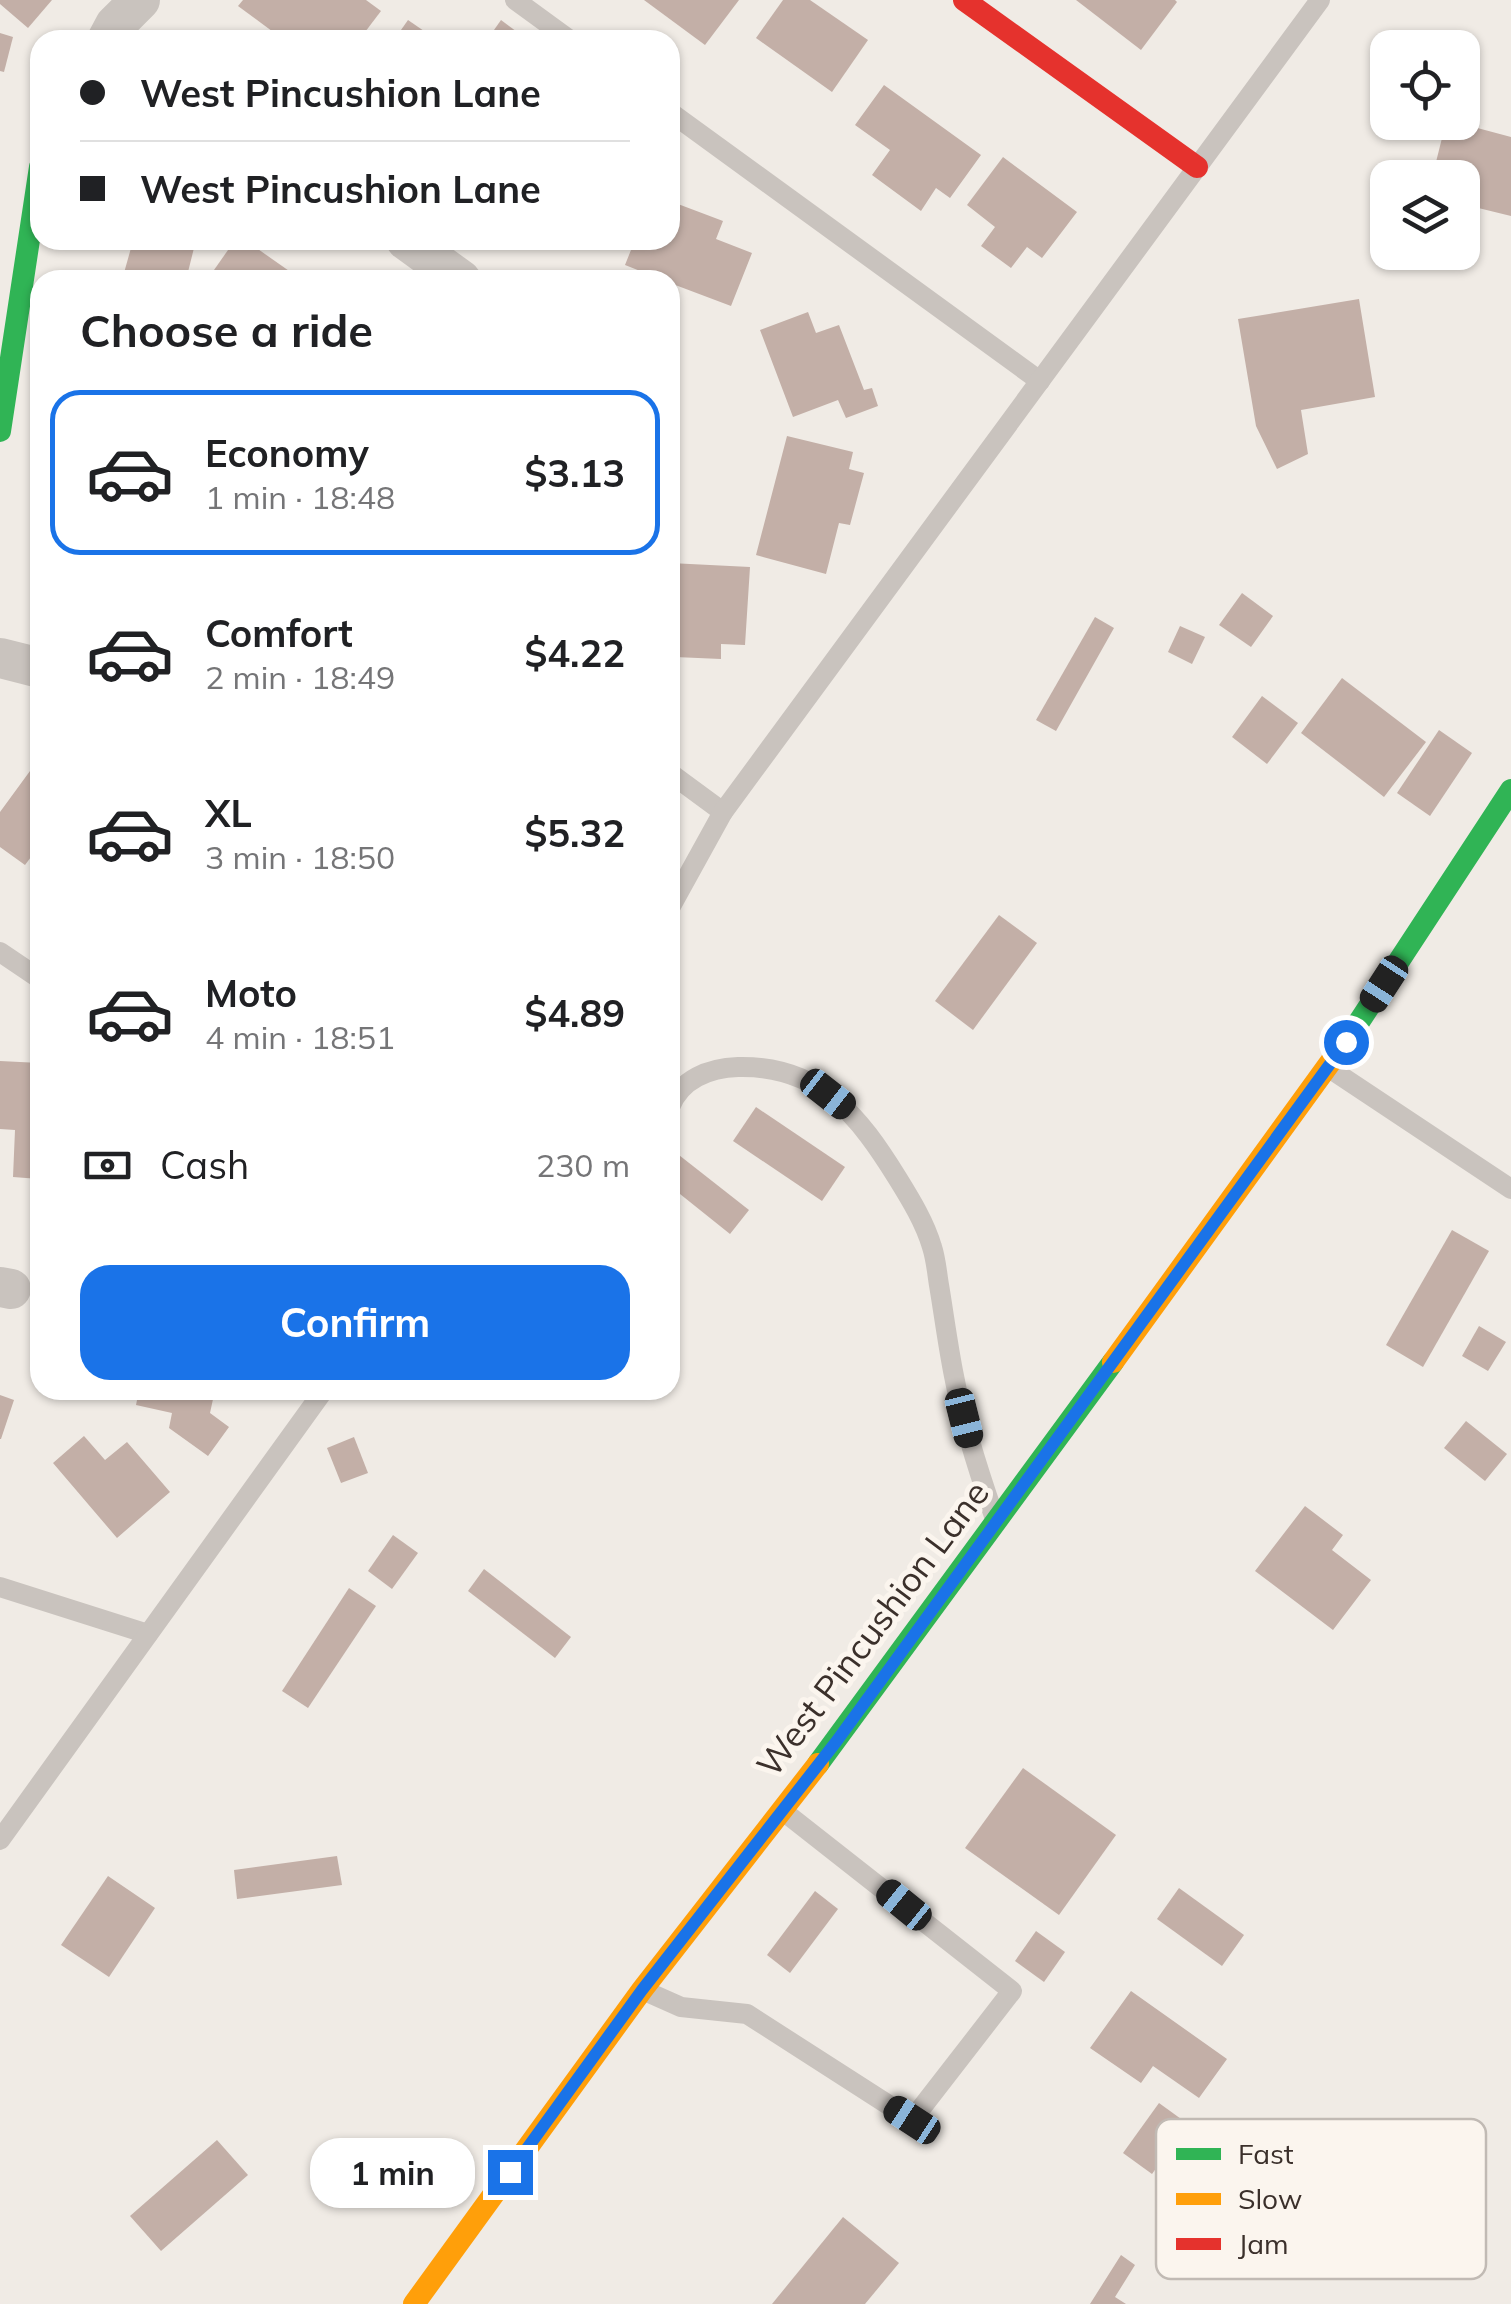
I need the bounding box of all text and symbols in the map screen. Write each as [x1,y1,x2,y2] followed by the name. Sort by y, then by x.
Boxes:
[1370,30,1480,270] map controls
[1370,30,1480,140] button: locate
[140,69,541,117] text: West Pincushion Lane
[1370,160,1480,270] button: layers
[140,165,541,213] text: West Pincushion Lane
[80,302,373,358] text: Choose a ride
[85,428,175,518] icon: car
[205,429,369,477] text: Economy
[524,449,625,497] text: $3.13
[205,477,395,517] text: 1 min · 18:48
[85,608,175,698] icon: car
[205,609,353,657] text: Comfort
[524,629,625,677] text: $4.22
[205,657,395,697] text: 2 min · 18:49
[85,788,175,878] icon: car
[205,789,252,837] text: XL
[524,809,625,857] text: $5.32
[205,837,395,877] text: 3 min · 18:50
[1355,951,1413,1017] car
[85,968,175,1058] icon: car
[205,969,297,1017] text: Moto
[524,989,625,1037] text: $4.89
[205,1017,395,1057] text: 4 min · 18:51
[1324,1020,1369,1065] route start
[795,1064,861,1124] car
[80,1138,135,1193] icon: cash
[160,1141,249,1189] text: Cash
[536,1145,630,1185] text: 230 m
[80,1265,630,1380] button: Confirm
[942,1385,986,1451] car
[747,1472,998,1785] street label: West Pincushion Lane
[871,1874,937,1936] car
[879,2091,945,2149] car
[1156,2119,1486,2279] legend
[1238,2136,1294,2171] text: Fast
[310,2137,475,2207] callout: 1 min
[488,2150,533,2195] route end
[350,2153,435,2193] text: 1 min
[1238,2181,1302,2216] text: Slow
[1238,2226,1289,2261] text: Jam

